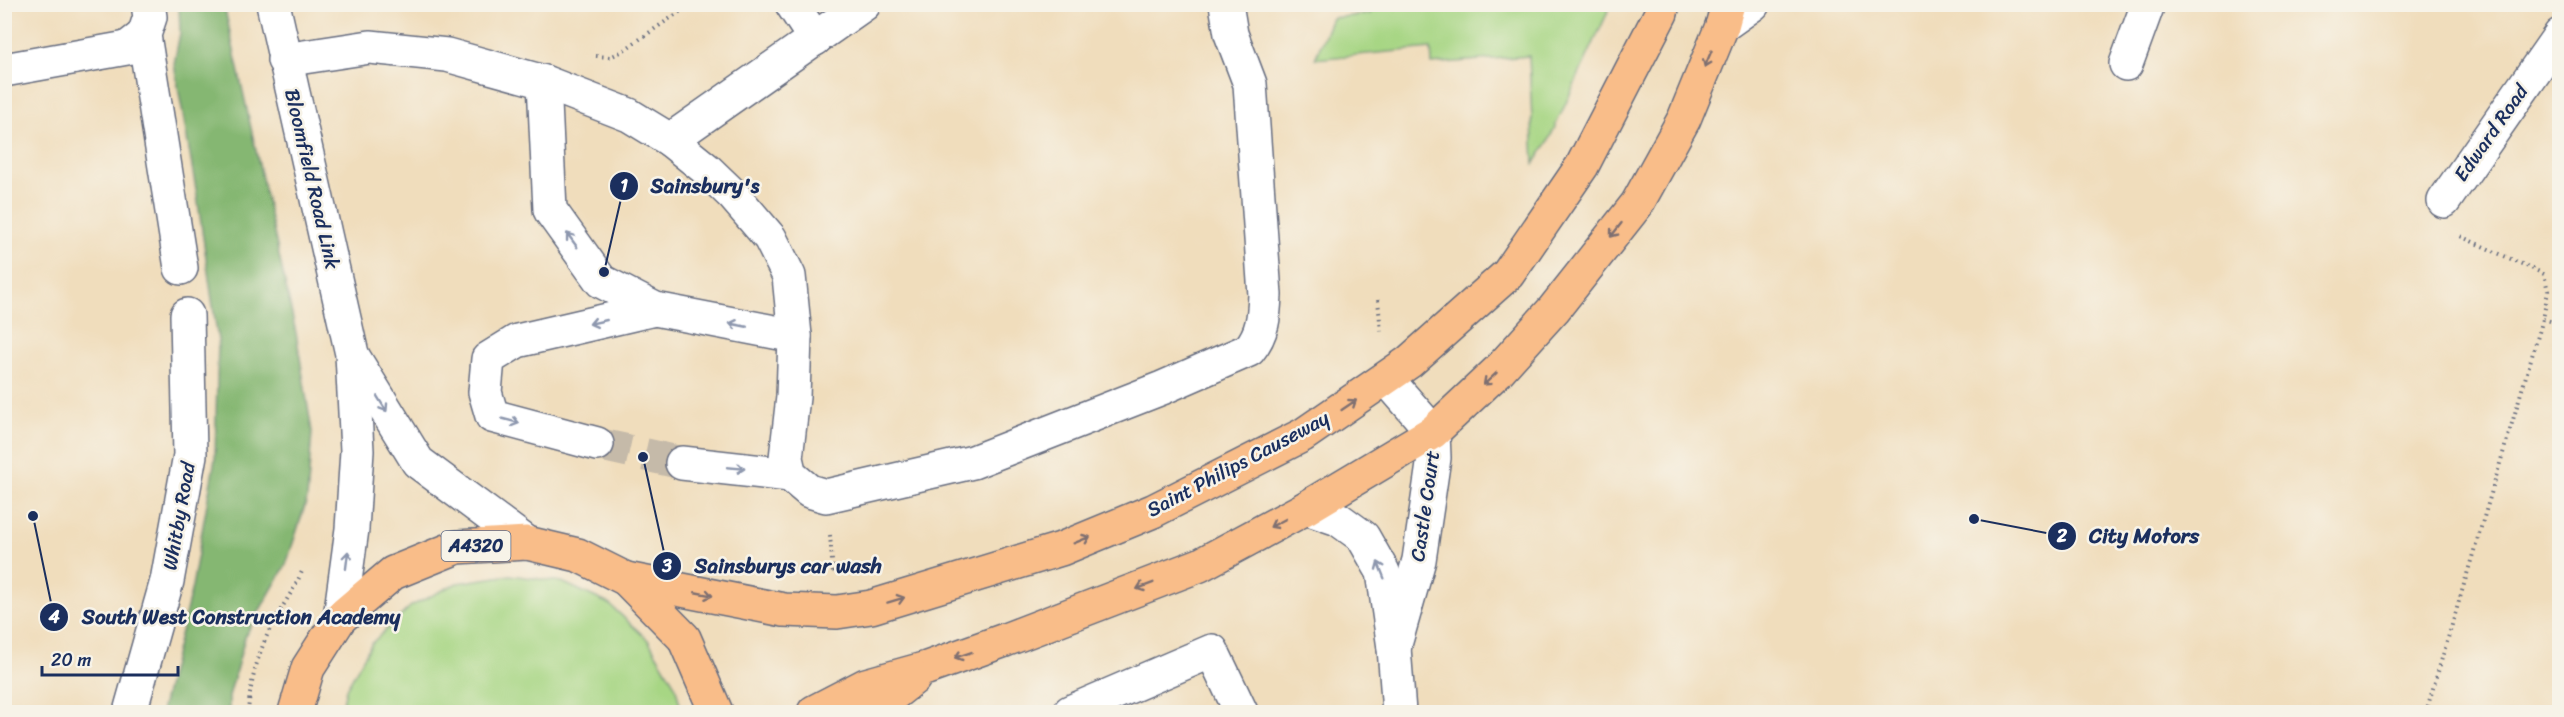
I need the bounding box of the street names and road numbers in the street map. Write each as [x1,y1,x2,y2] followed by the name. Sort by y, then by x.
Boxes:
[2444,76,2538,189] street label: Edward Road
[274,85,350,273] street label: Bloomfield Road Link
[1140,401,1336,527] street label: Saint Philips Causeway
[1400,448,1450,564] street label: Castle Court
[152,458,206,573] street label: Whitby Road
[442,531,510,561] road number: A4320

